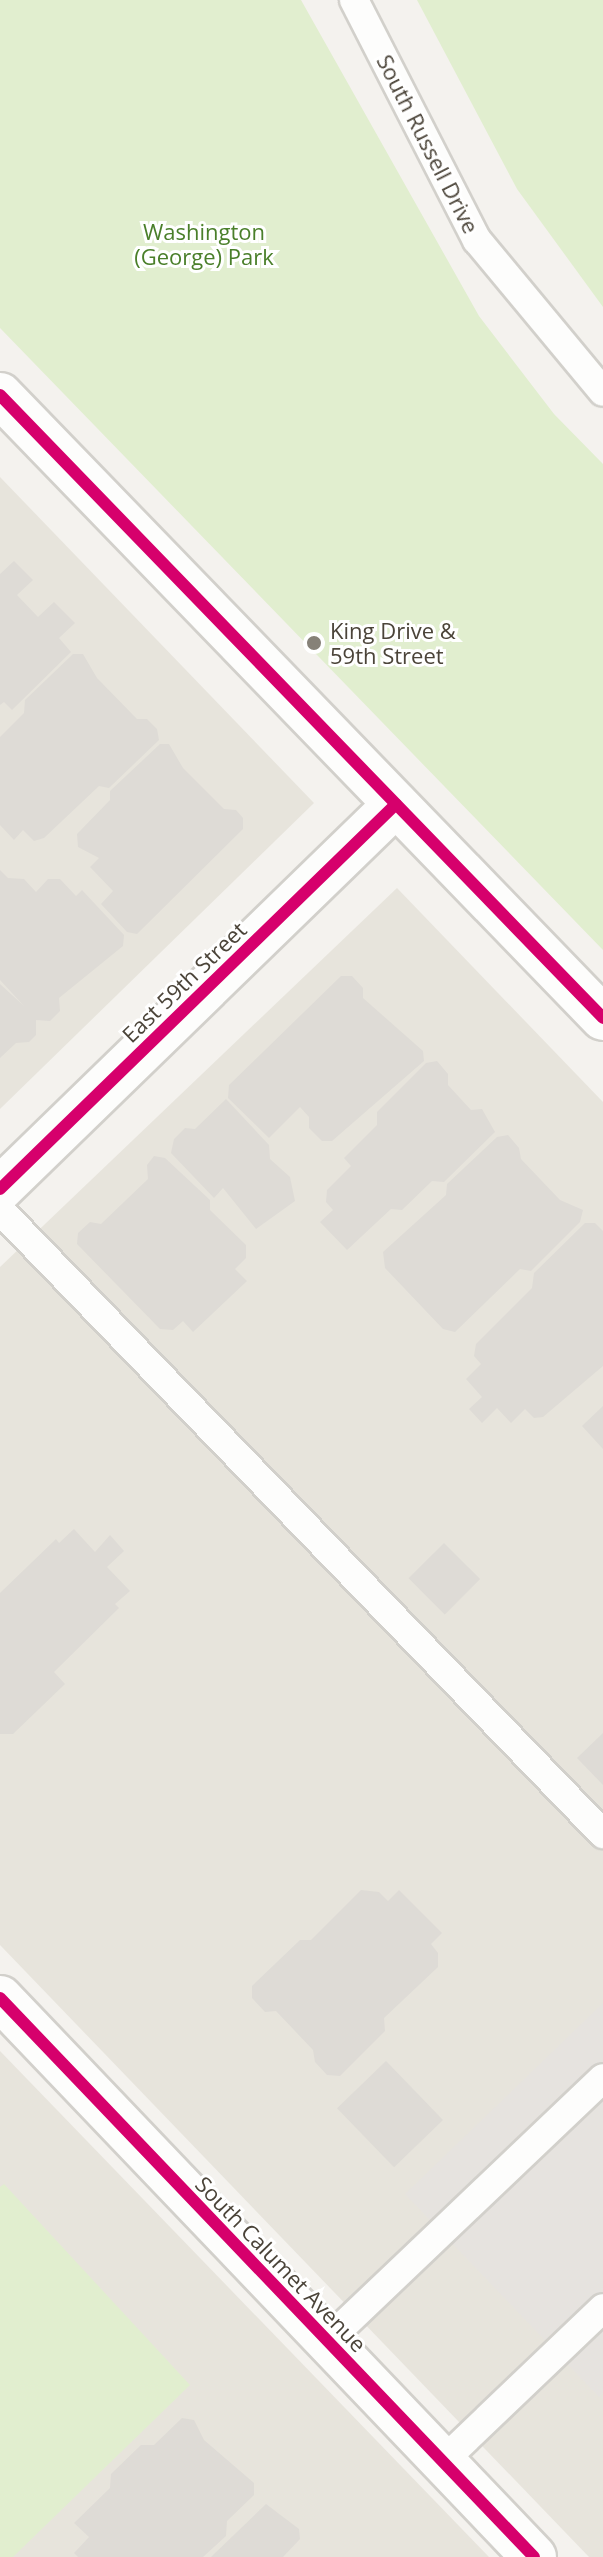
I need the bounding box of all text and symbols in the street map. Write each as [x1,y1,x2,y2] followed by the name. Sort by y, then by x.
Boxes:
[372,50,484,238] street label: South Russell Drive
[134,218,274,270] park label: Washington (George) Park
[330,617,456,668] place label: King Drive & 59th Street
[305,634,323,652] marker: King Drive & 59th Street
[117,916,251,1048] street label: East 59th Street
[190,2171,372,2357] street label: South Calumet Avenue

